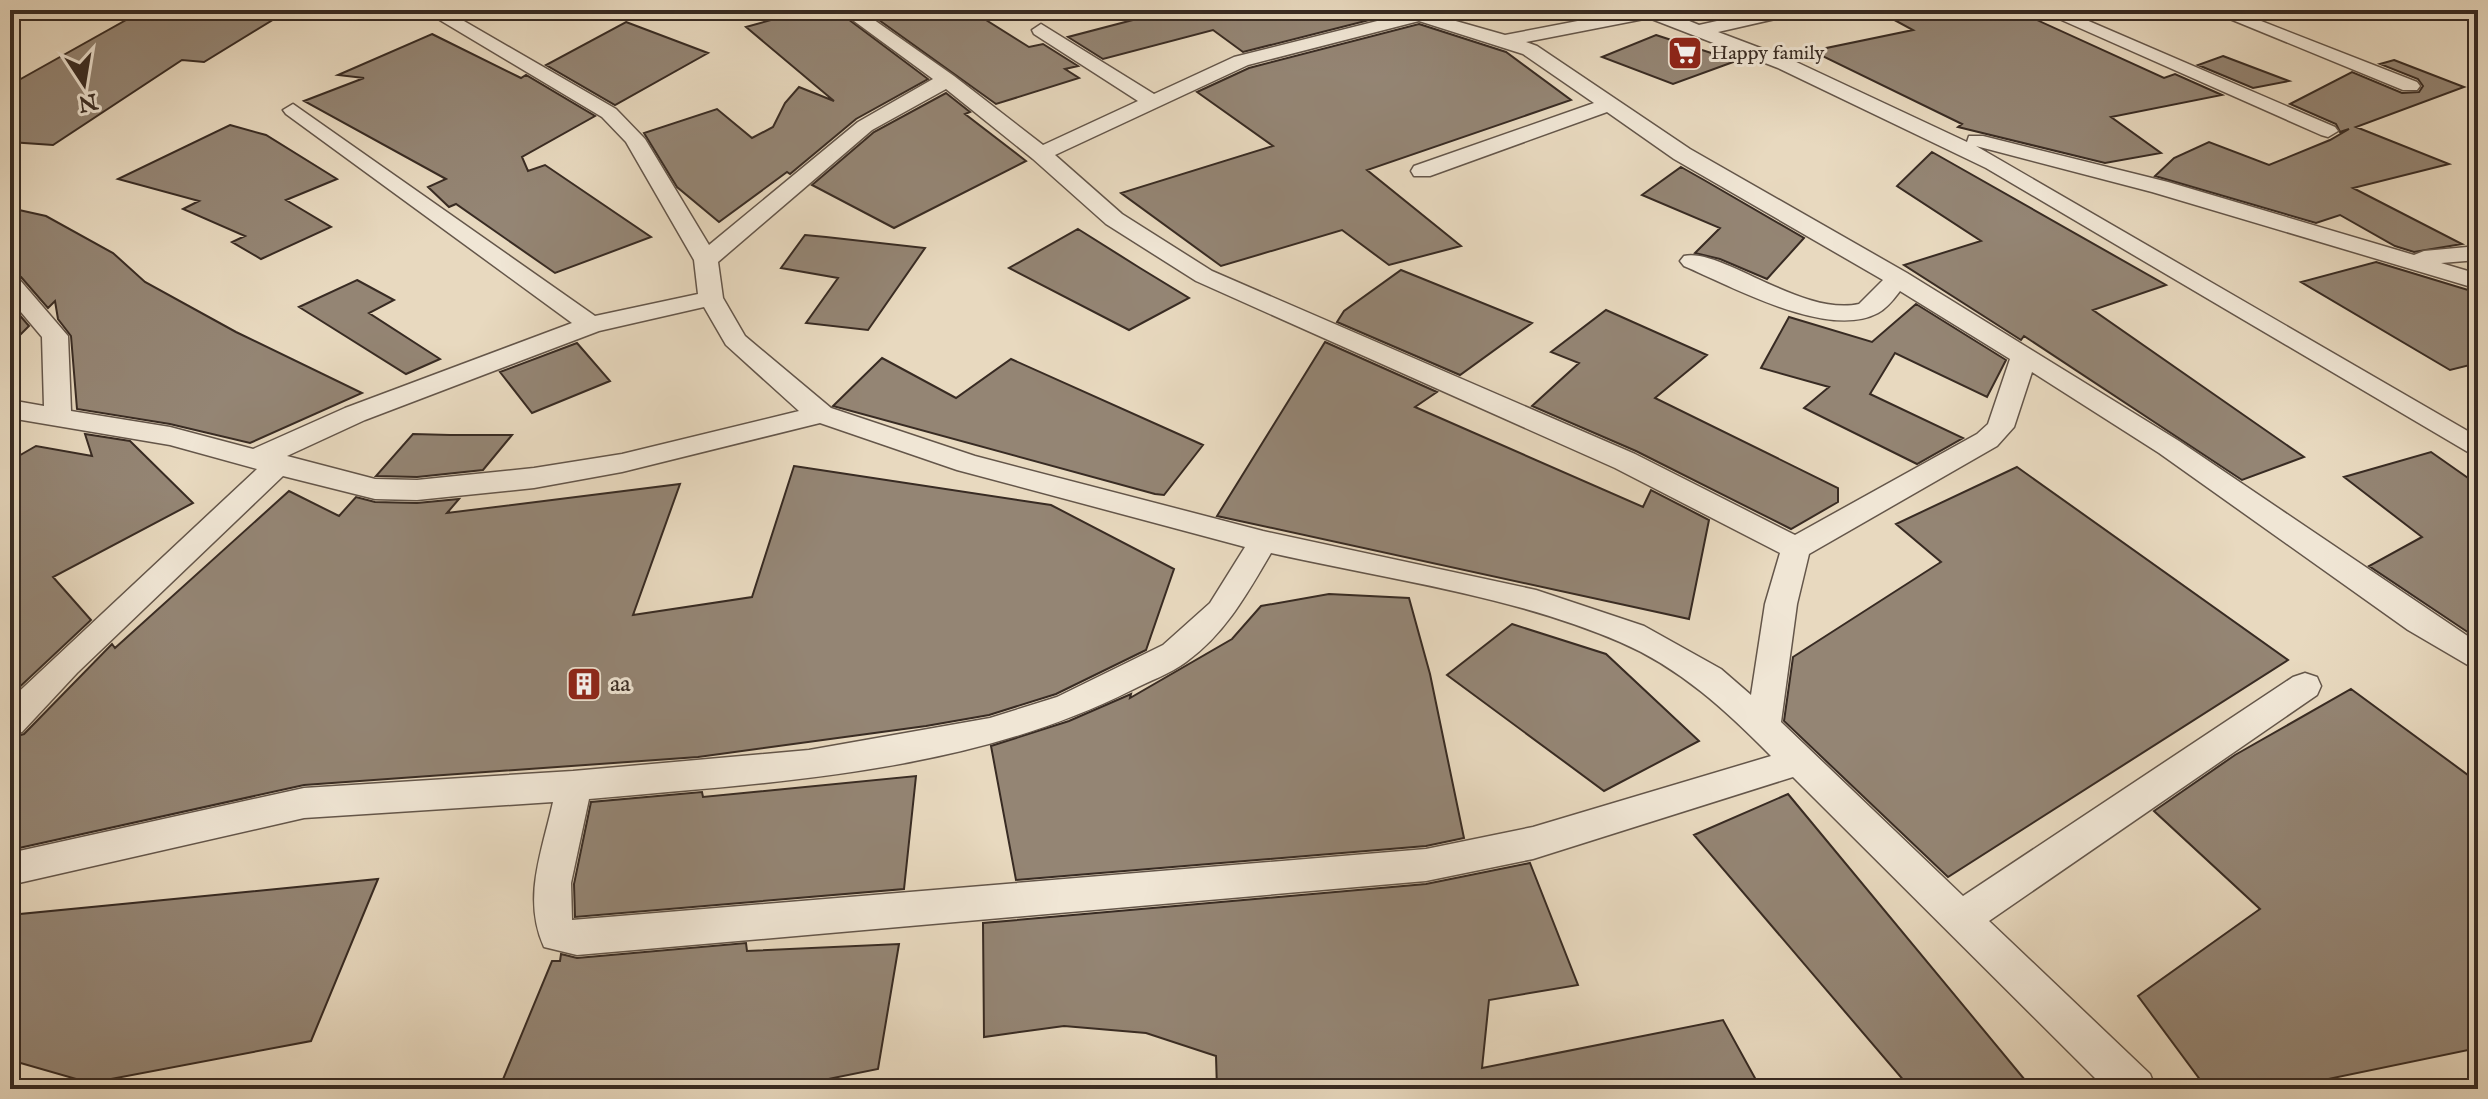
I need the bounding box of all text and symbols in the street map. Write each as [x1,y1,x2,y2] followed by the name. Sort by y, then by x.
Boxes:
[1666,34,1704,72] supermarket icon: Happy family
[1711,41,1824,66] place label: Happy family
[44,44,124,124] north arrow
[76,86,101,117] text: N
[565,665,603,703] building icon: aa
[610,669,631,700] place label: aa

